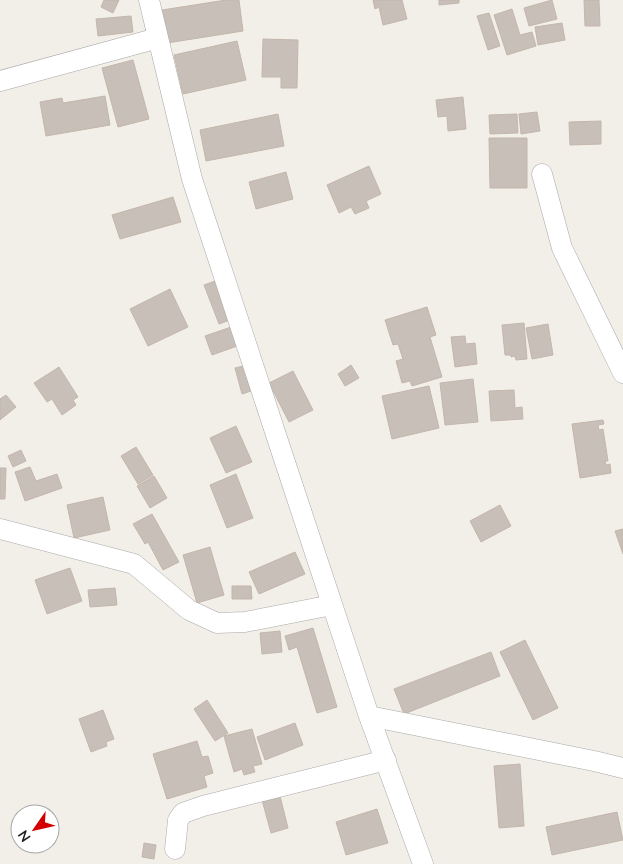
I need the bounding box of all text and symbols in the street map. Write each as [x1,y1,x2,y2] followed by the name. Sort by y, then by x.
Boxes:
[10,804,60,854] north arrow
[14,827,35,846] text: N

